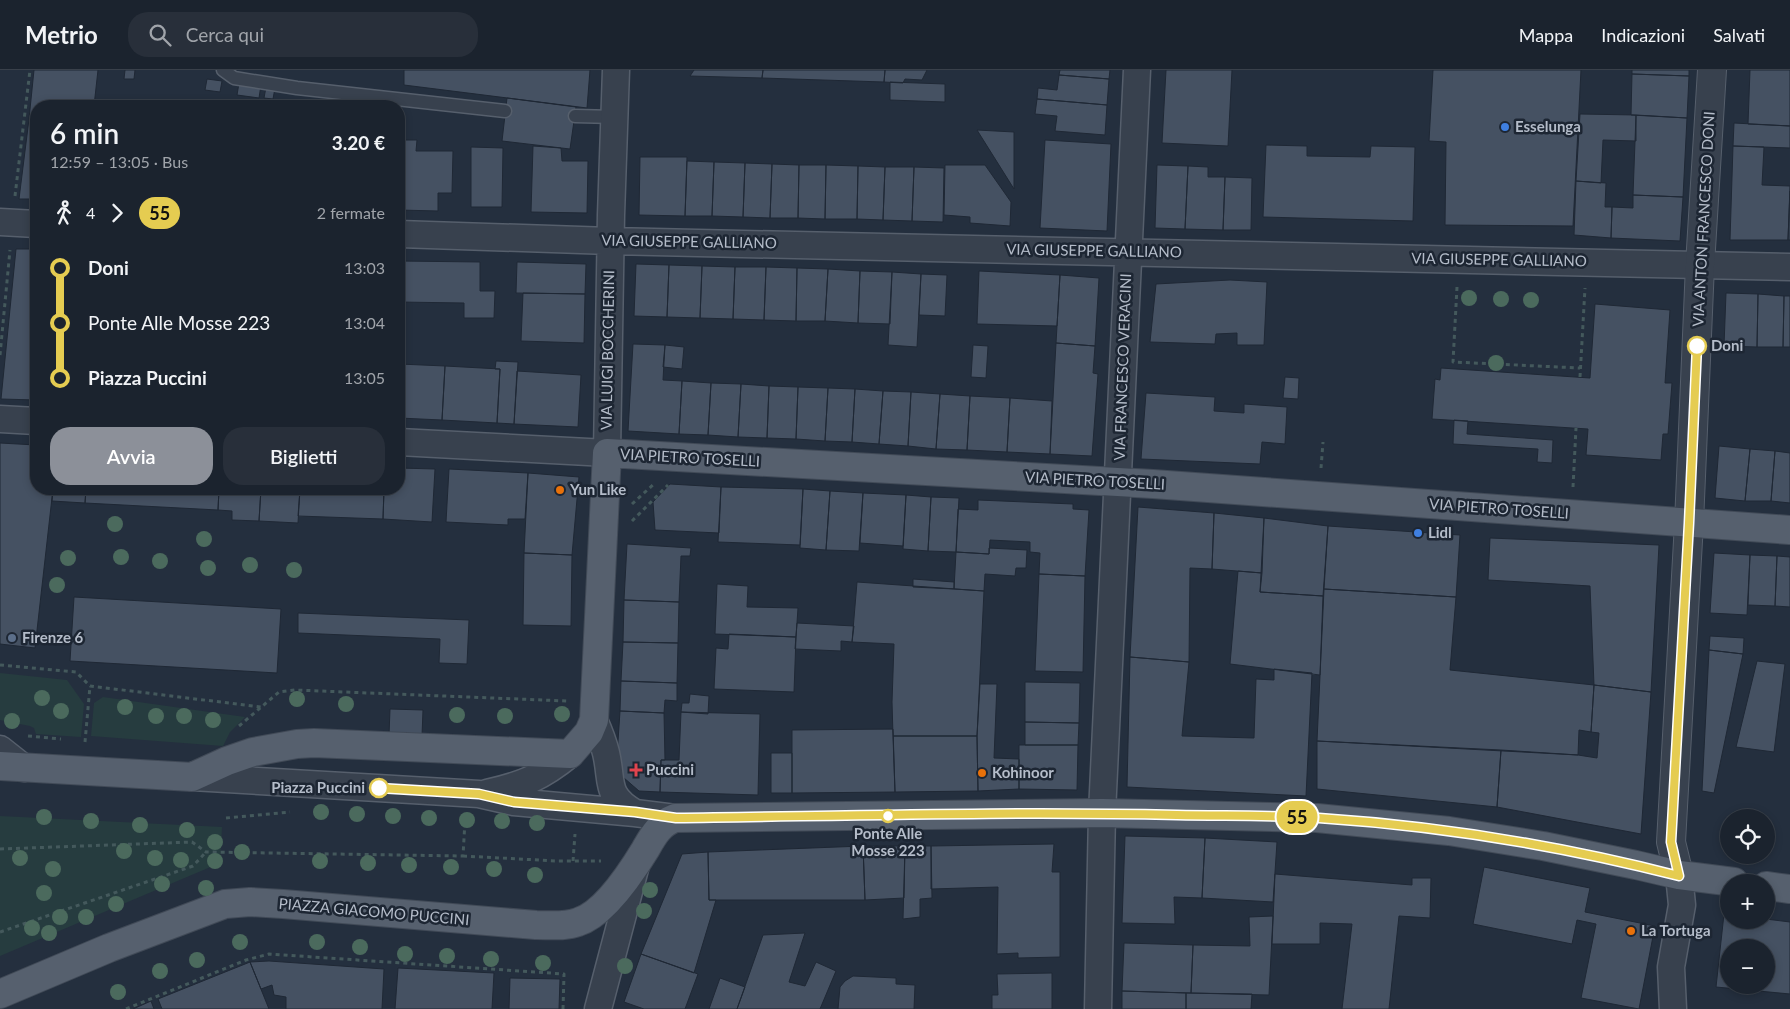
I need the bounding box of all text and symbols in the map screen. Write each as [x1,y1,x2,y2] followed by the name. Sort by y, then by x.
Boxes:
[128,12,478,57] search box
[25,20,98,49] text: Metrio
[146,21,174,49] icon: search
[186,23,264,46] text: Cerca qui
[1519,24,1573,46] text: Mappa
[1601,24,1685,46] text: Indicazioni
[1713,24,1765,46] text: Salvati
[1688,111,1718,327] street label: VIA ANTON FRANCESCO DONI
[50,116,119,150] text: 6 min
[1515,117,1581,135] place label: Esselunga
[1499,121,1511,133] marker: Esselunga
[332,131,385,154] text: 3.20 €
[50,152,188,171] text: 12:59 – 13:05 · Bus
[50,199,78,227] icon: walk
[103,199,131,227] icon: forward
[149,202,170,224] text: 55
[86,203,95,222] text: 4
[317,203,385,222] text: 2 fermate
[601,230,777,252] street label: VIA GIUSEPPE GALLIANO
[1006,239,1182,261] street label: VIA GIUSEPPE GALLIANO
[1411,248,1587,270] street label: VIA GIUSEPPE GALLIANO
[88,256,129,279] text: Doni
[344,258,385,277] text: 13:03
[597,270,617,430] street label: VIA LUIGI BOCCHERINI
[1110,273,1134,461] street label: VIA FRANCESCO VERACINI
[88,311,270,334] text: Ponte Alle Mosse 223
[344,313,385,332] text: 13:04
[1687,336,1707,356] marker: Doni
[1711,336,1743,354] place label: Doni
[88,366,207,389] text: Piazza Puccini
[344,368,385,387] text: 13:05
[50,427,213,485] button: Avvia
[223,427,385,485] button: Biglietti
[620,444,760,470] street label: VIA PIETRO TOSELLI
[1025,467,1165,493] street label: VIA PIETRO TOSELLI
[569,480,626,498] place label: Yun Like
[554,484,566,496] marker: Yun Like
[1429,494,1570,522] street label: VIA PIETRO TOSELLI
[1428,523,1452,541] place label: Lidl
[1412,527,1424,539] marker: Lidl
[22,628,84,646] place label: Firenze 6
[6,632,18,644] marker: Firenze 6
[646,760,694,778] place label: Puccini
[992,763,1054,781] place label: Kohinoor
[630,764,642,776] marker: Puccini
[976,767,988,779] marker: Kohinoor
[271,778,365,796] place label: Piazza Puccini
[369,778,389,798] marker: Piazza Puccini
[1274,801,1320,833] line badge: 55
[1287,806,1307,828] text: 55
[881,809,895,823] marker: Ponte Alle Mosse 223
[1720,809,1775,994] map controls
[1720,809,1775,864] button: locate
[851,824,925,859] place label: Ponte Alle Mosse 223
[1720,874,1775,929] button: +
[278,894,470,928] street label: PIAZZA GIACOMO PUCCINI
[1641,921,1711,939] place label: La Tortuga
[1625,925,1637,937] marker: La Tortuga
[1720,939,1775,994] button: −

